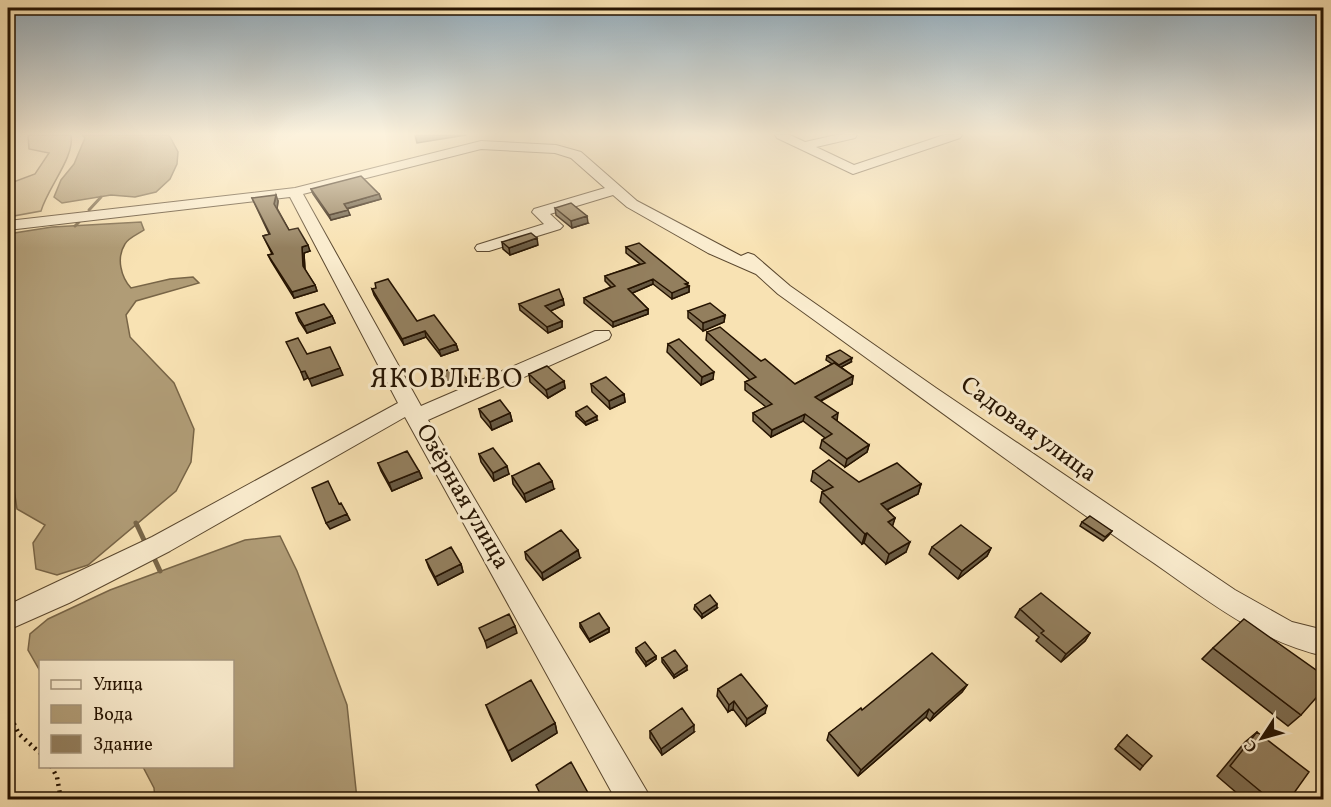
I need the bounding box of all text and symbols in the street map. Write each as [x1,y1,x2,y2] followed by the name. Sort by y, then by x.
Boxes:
[370,361,524,399] district label: ЯКОВЛЕВО
[953,369,1103,491] street label: Садовая улица
[407,418,517,576] street label: Озёрная улица
[39,660,234,768] legend
[93,673,143,698] text: Улица
[93,703,133,728] text: Вода
[1232,708,1292,768] north arrow
[93,733,153,758] text: Здание
[1240,735,1263,756] text: С

